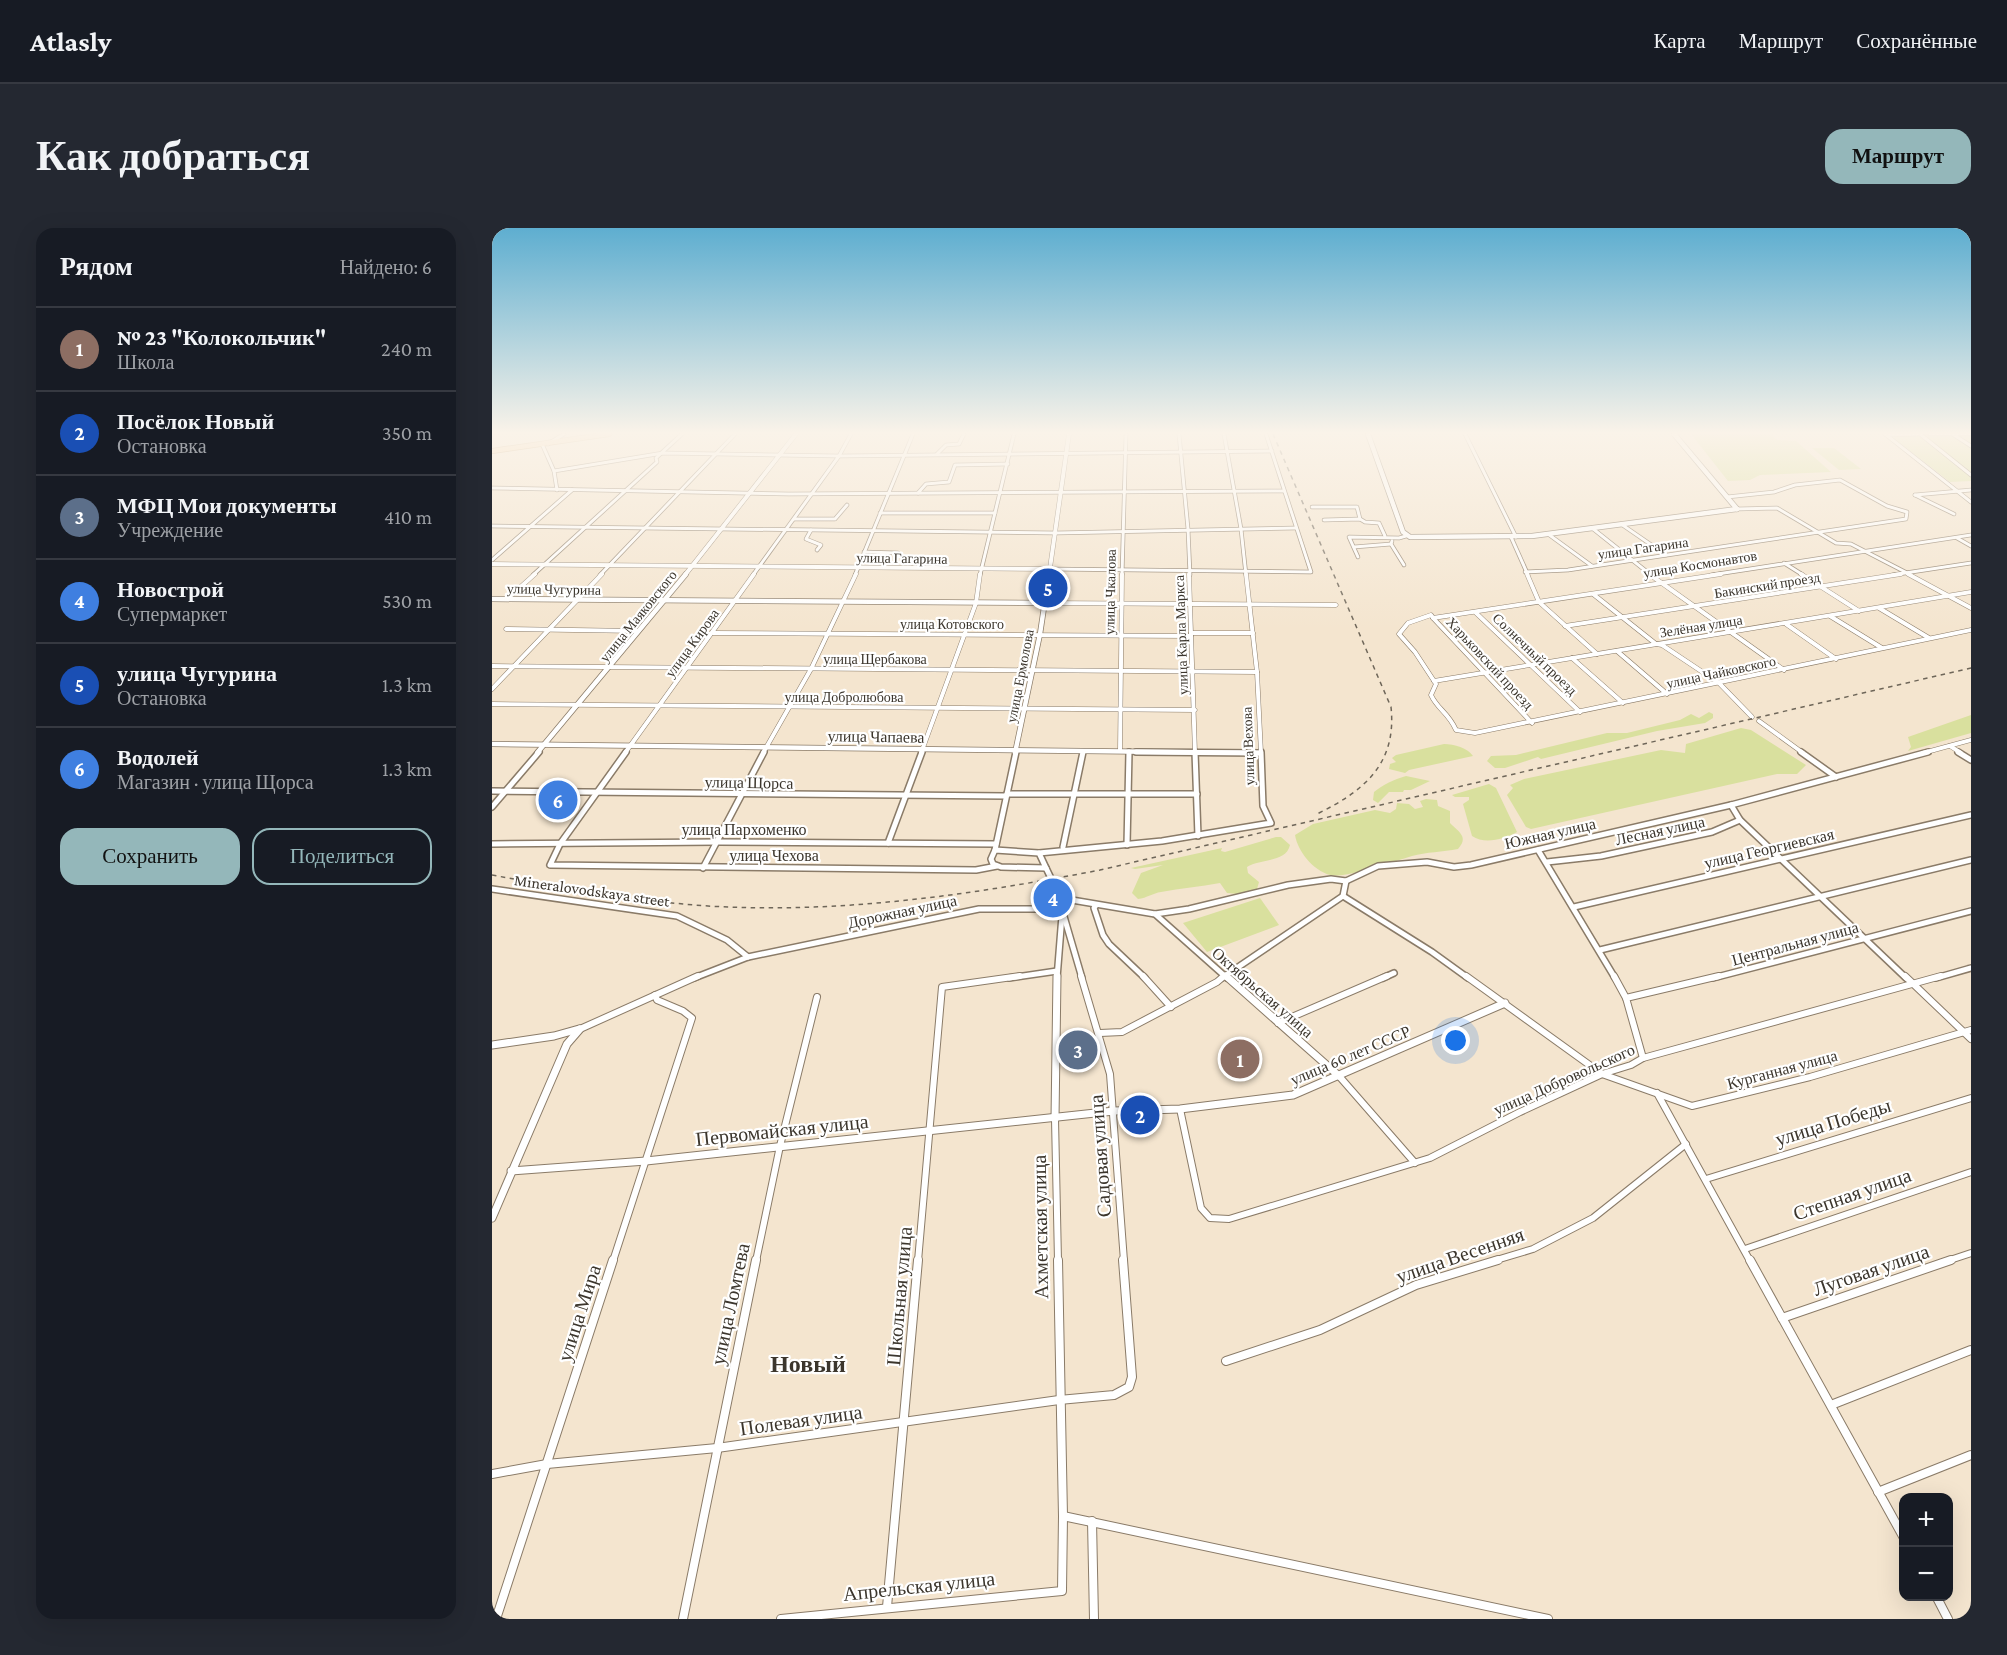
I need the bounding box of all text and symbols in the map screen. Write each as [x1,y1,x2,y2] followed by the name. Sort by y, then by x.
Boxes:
[30,26,111,57] text: Atlasly
[1654,29,1706,53] text: Карта
[1739,29,1823,53] text: Маршрут
[1856,29,1977,53] text: Сохранённые
[1825,129,1971,184] button: Маршрут
[36,132,310,179] text: Как добраться
[60,252,133,281] text: Рядом
[340,256,432,278] text: Найдено: 6
[117,325,326,350] text: № 23 "Колокольчик"
[76,338,83,360] text: 1
[381,338,432,360] text: 240 m
[117,351,174,373] text: Школа
[117,409,274,434] text: Посёлок Новый
[74,422,85,444] text: 2
[382,422,432,444] text: 350 m
[117,435,207,457] text: Остановка
[117,493,337,518] text: МФЦ Мои документы
[75,506,84,528] text: 3
[384,506,432,528] text: 410 m
[117,519,223,541] text: Учреждение
[1597,534,1690,562] street label: улица Гагарина
[1642,547,1758,581] street label: улица Космонавтов
[1101,548,1119,635] street label: улица Чкалова
[856,549,949,567] street label: улица Гагарина
[1028,566,1068,610] pin: 5
[596,567,680,665] street label: улица Маяковского
[1713,569,1821,601] street label: Бакинский проезд
[1171,574,1191,695] street label: улица Карла Маркса
[117,577,224,602] text: Новострой
[507,580,602,598] street label: улица Чугурина
[74,590,85,612] text: 4
[382,590,432,612] text: 530 m
[117,603,227,625] text: Супермаркет
[662,605,723,680] street label: улица Кирова
[1490,610,1580,698] street label: Солнечный проезд
[1658,611,1744,640] street label: Зелёная улица
[1443,614,1537,712] street label: Харьковский проезд
[900,616,1004,632] street label: улица Котовского
[1003,627,1037,724] street label: улица Ермолова
[823,651,928,667] street label: улица Щербакова
[1665,653,1777,691] street label: улица Чайковского
[117,661,277,686] text: улица Чугурина
[75,674,84,696] text: 5
[382,674,432,696] text: 1.3 km
[117,687,207,709] text: Остановка
[785,689,904,705] street label: улица Добролюбова
[1239,706,1257,786] street label: улица Вехова
[827,727,925,747] street label: улица Чапаева
[117,745,199,770] text: Водолей
[74,758,85,780] text: 6
[382,758,432,780] text: 1.3 km
[117,771,314,793] text: Магазин · улица Щорса
[704,773,794,793] street label: улица Щорса
[538,778,578,822] pin: 6
[1614,813,1707,849] street label: Лесная улица
[1503,815,1598,853] street label: Южная улица
[682,821,807,839] street label: улица Пархоменко
[1703,825,1836,873] street label: улица Георгиевская
[60,828,240,885] button: Сохранить
[252,828,432,885] button: Поделиться
[729,847,819,865] street label: улица Чехова
[513,871,671,911] street label: Mineralovodskaya street
[1034,876,1072,920] pin: 4
[846,892,958,932] street label: Дорожная улица
[1730,918,1861,970] street label: Центральная улица
[1208,944,1317,1042] street label: Октябрьская улица
[1288,1022,1413,1089] street label: улица 60 лет СССР
[1441,1026,1470,1055] your location
[1058,1028,1098,1072] pin: 3
[1220,1036,1260,1082] pin: 1
[1491,1041,1638,1119] street label: улица Добровольского
[1725,1047,1839,1093] street label: Курганная улица
[1120,1092,1160,1138] pin: 2
[1085,1094,1116,1218] street label: Садовая улица
[1773,1094,1894,1151] street label: улица Победы
[694,1110,870,1151] street label: Первомайская улица
[1028,1154,1053,1299] street label: Ахметская улица
[1790,1163,1914,1225] street label: Степная улица
[1393,1223,1527,1288] street label: улица Весенняя
[882,1225,917,1367] street label: Школьная улица
[1810,1240,1932,1301] street label: Луговая улица
[706,1241,755,1367] street label: улица Ломтева
[553,1262,606,1364] street label: улица Мира
[770,1350,846,1377] district label: Новый
[738,1401,864,1440] street label: Полевая улица
[1899,1493,1953,1601] map controls
[1899,1493,1953,1547] button: +
[1899,1547,1953,1601] button: −
[842,1567,996,1606] street label: Апрельская улица

